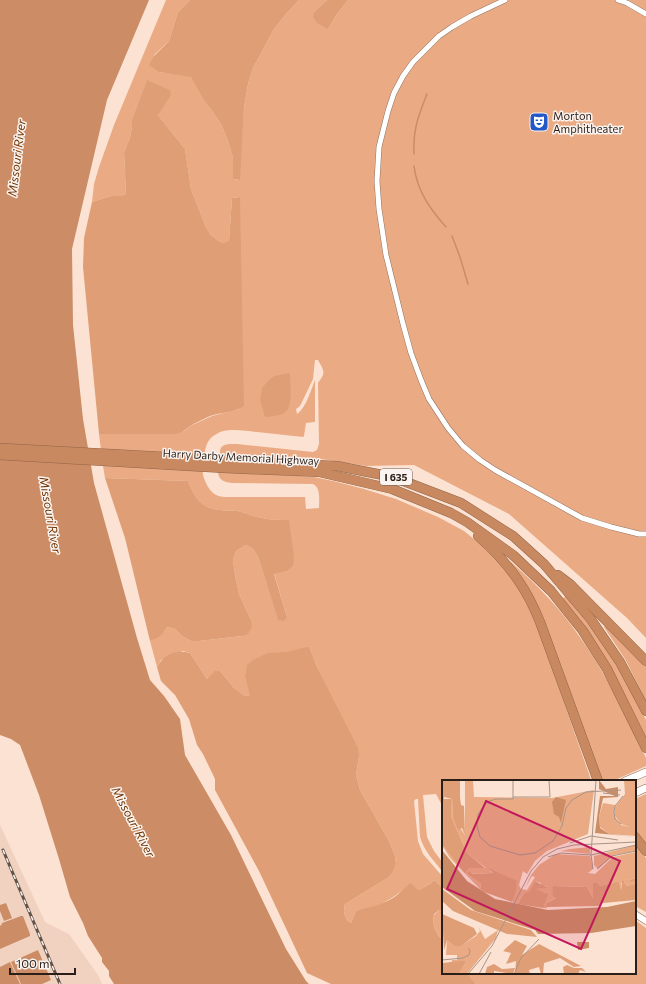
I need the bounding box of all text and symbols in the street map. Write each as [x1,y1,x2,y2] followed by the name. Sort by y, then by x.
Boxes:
[553,109,623,135] place label: Morton Amphitheater
[528,111,550,133] theatre icon: Morton Amphitheater
[4,117,28,197] water label: Missouri River
[162,446,320,467] street label: Harry Darby Memorial Highway
[380,469,412,485] road number: I 635
[37,475,65,556] water label: Missouri River
[442,780,636,974] inset map
[109,784,159,860] water label: Missouri River
[10,950,75,976] scale bar
[16,956,50,970] text: 100 m

